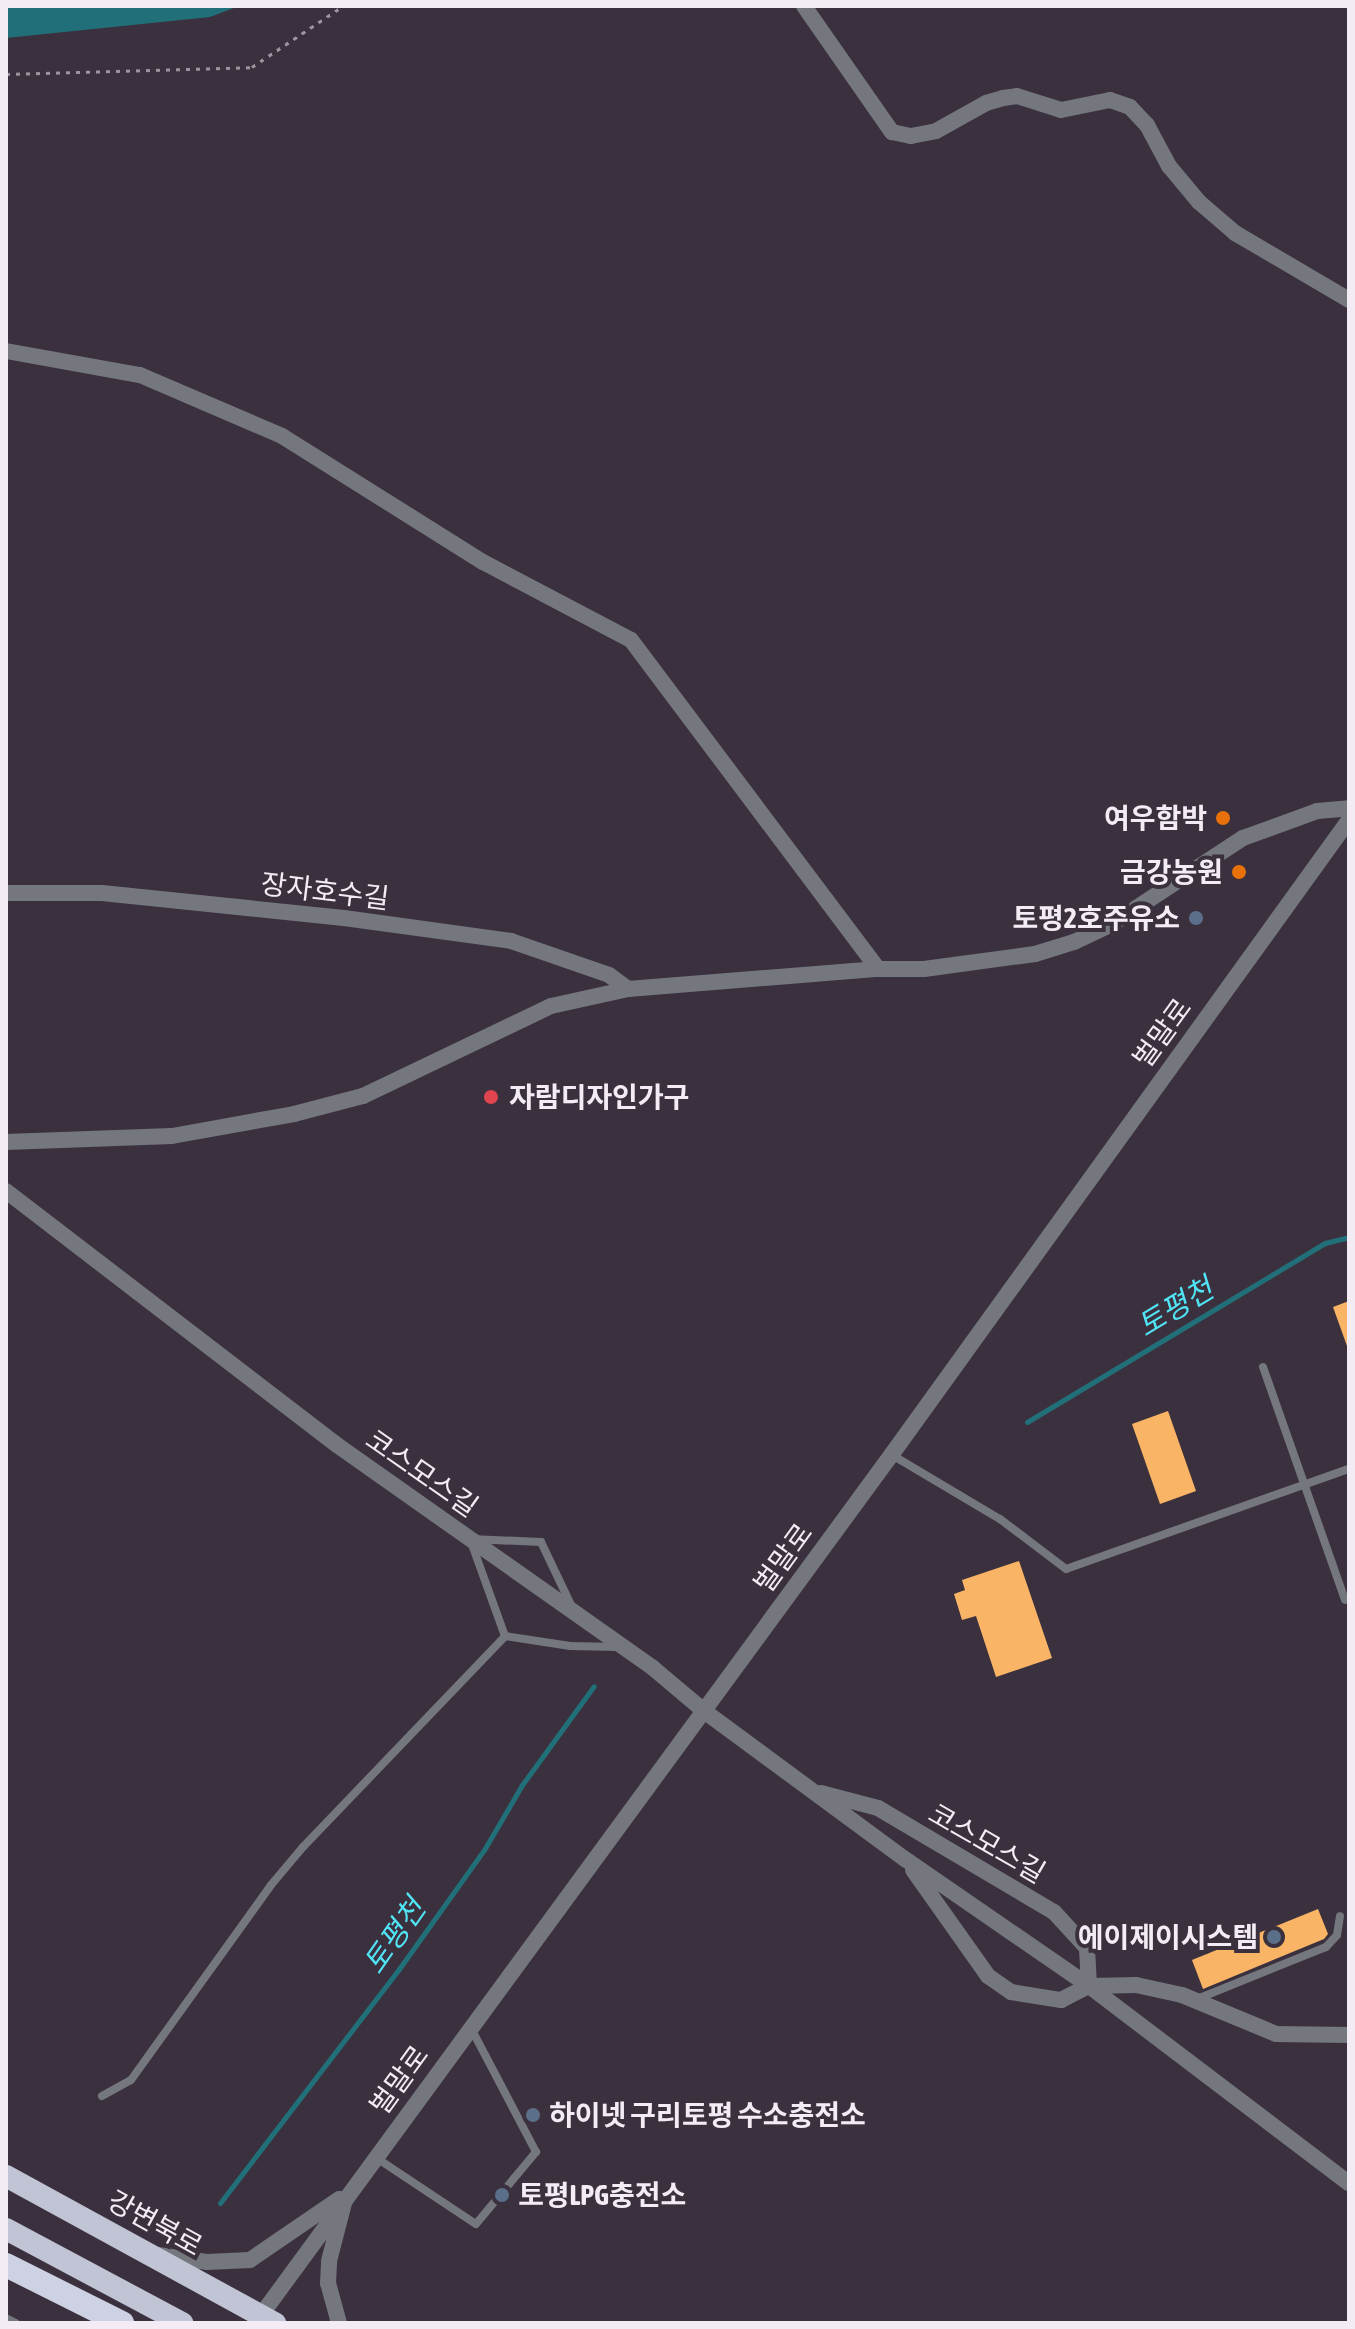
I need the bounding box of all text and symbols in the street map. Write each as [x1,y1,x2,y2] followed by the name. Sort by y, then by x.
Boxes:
[1104,801,1207,835] place label: 여우함박
[1214,809,1232,827] marker: 여우함박
[1120,855,1223,889] place label: 금강농원
[1230,863,1248,881] marker: 금강농원
[259,866,391,916] street label: 장자호수길
[1012,901,1180,935] place label: 토평2호주유소
[1187,909,1205,927] marker: 토평2호주유소
[1126,992,1198,1074] street label: 벌말로
[509,1080,689,1114] place label: 자람디자인가구
[480,1086,502,1108] marker: 자람디자인가구
[1130,1270,1220,1344] water label: 토평천
[360,1422,484,1524] street label: 코스모스길
[747,1517,819,1599] street label: 벌말로
[923,1796,1051,1890] street label: 코스모스길
[356,1892,432,1980] water label: 토평천
[1078,1920,1258,1954] place label: 에이제이시스템
[1265,1928,1283,1946] marker: 에이제이시스템
[363,2039,435,2121] street label: 벌말로
[549,2098,866,2132] place label: 하이넷 구리토평 수소충전소
[524,2106,542,2124] marker: 하이넷 구리토평 수소충전소
[518,2178,686,2212] place label: 토평LPG충전소
[102,2183,208,2263] street label: 강변북로
[493,2186,511,2204] marker: 토평LPG충전소

